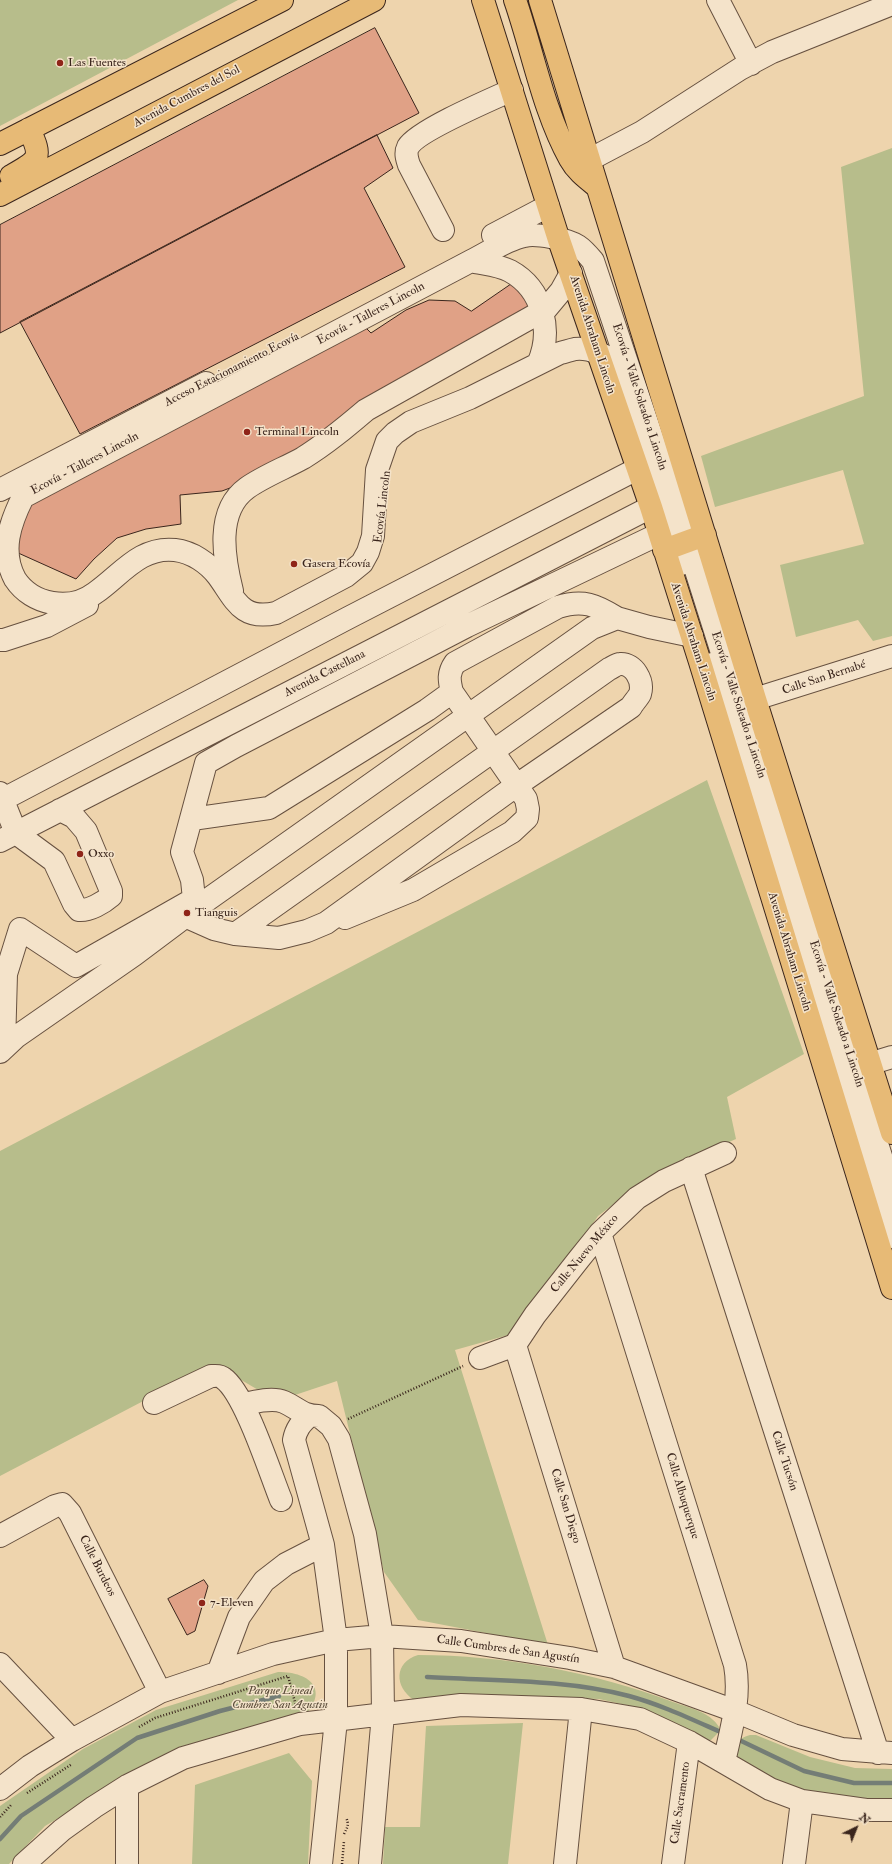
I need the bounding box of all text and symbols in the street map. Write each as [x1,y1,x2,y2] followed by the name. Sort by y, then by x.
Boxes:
[68,56,126,70] place label: Las Fuentes
[55,58,65,68] marker: Las Fuentes
[131,63,243,131] street label: Avenida Cumbres del Sol
[566,274,618,396] street label: Avenida Abraham Lincoln
[315,279,427,349] street label: Ecovía - Talleres Lincoln
[608,322,670,472] street label: Ecovía - Valle Soleado a Lincoln
[162,330,302,410] street label: Acceso Estacionamiento Ecovía
[255,425,339,439] place label: Terminal Lincoln
[242,427,252,437] marker: Terminal Lincoln
[29,429,141,499] street label: Ecovía - Talleres Lincoln
[371,470,395,544] street label: Ecovía Lincoln
[302,557,370,571] place label: Gasera Ecovía
[289,559,299,569] marker: Gasera Ecovía
[667,581,719,703] street label: Avenida Abraham Lincoln
[707,630,769,780] street label: Ecovía - Valle Soleado a Lincoln
[282,647,368,701] street label: Avenida Castellana
[780,658,868,698] street label: Calle San Bernabé
[88,847,114,861] place label: Oxxo
[75,849,85,859] marker: Oxxo
[764,891,814,1013] street label: Avenida Abraham Lincoln
[195,906,238,920] place label: Tianguis
[182,908,192,918] marker: Tianguis
[805,939,867,1089] street label: Ecovía - Valle Soleado a Lincoln
[548,1212,622,1296] street label: Calle Nuevo México
[768,1429,800,1493] street label: Calle Tucsón
[662,1451,702,1541] street label: Calle Albuquerque
[547,1467,583,1545] street label: Calle San Diego
[75,1533,119,1599] street label: Calle Burdeos
[210,1596,254,1610] place label: 7-Eleven
[197,1598,207,1608] marker: 7-Eleven
[436,1633,580,1667] street label: Calle Cumbres de San Agustín
[232,1684,328,1712] park label: Parque Lineal Cumbres San Agustin
[668,1761,694,1845] street label: Calle Sacramento
[836,1808,876,1848] north arrow
[856,1811,873,1827] text: N

